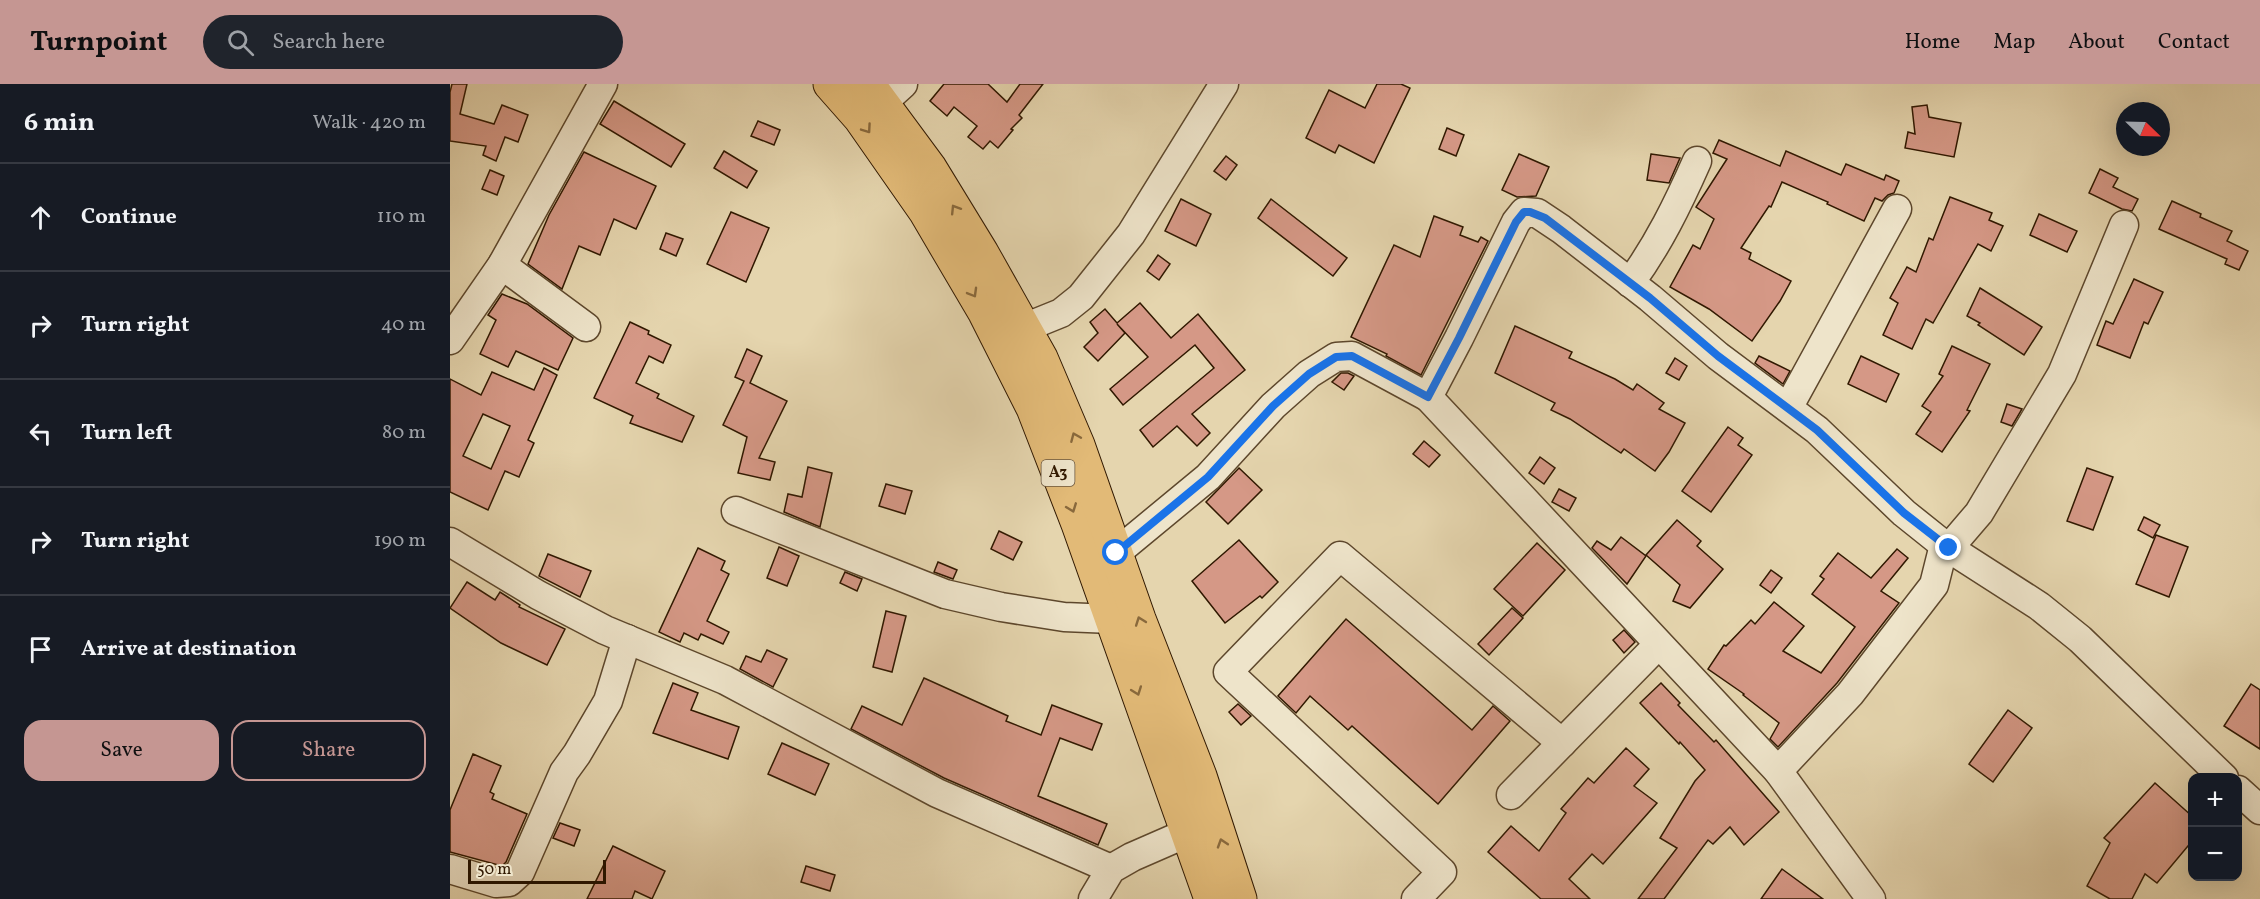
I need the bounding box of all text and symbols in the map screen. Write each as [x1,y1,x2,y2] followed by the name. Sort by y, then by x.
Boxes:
[203,15,623,69] search box
[30,23,167,62] text: Turnpoint
[224,26,257,59] icon: search
[272,27,385,58] text: Search here
[1905,28,1960,57] text: Home
[1993,28,2035,57] text: Map
[2068,28,2125,57] text: About
[2158,28,2230,57] text: Contact
[2116,102,2170,156] north arrow
[24,105,95,141] text: 6 min
[312,109,426,137] text: Walk · 420 m
[860,122,871,133] one-way arrow
[24,201,57,234] icon: ahead
[81,202,177,233] text: Continue
[377,203,426,231] text: 110 m
[951,205,963,215] one-way arrow
[966,287,977,297] one-way arrow
[24,309,57,342] icon: right
[81,310,189,341] text: Turn right
[381,311,426,339] text: 40 m
[24,417,57,450] icon: left
[81,418,172,449] text: Turn left
[382,419,426,447] text: 80 m
[1070,433,1082,444] one-way arrow
[1042,460,1074,486] road number: A3
[1064,502,1077,513] one-way arrow
[24,525,57,558] icon: right
[81,526,189,557] text: Turn right
[374,527,426,555] text: 190 m
[1935,534,1961,560] route end
[1102,539,1128,565] route start
[1135,616,1148,627] one-way arrow
[24,633,57,666] icon: arrive
[81,634,297,665] text: Arrive at destination
[1130,685,1143,696] one-way arrow
[24,720,219,781] button: Save
[231,720,426,781] button: Share
[2188,773,2242,881] map controls
[2188,773,2242,827] button: +
[2188,827,2242,881] button: −
[1216,838,1229,849] one-way arrow
[468,857,606,884] scale bar
[477,859,511,881] text: 50 m

